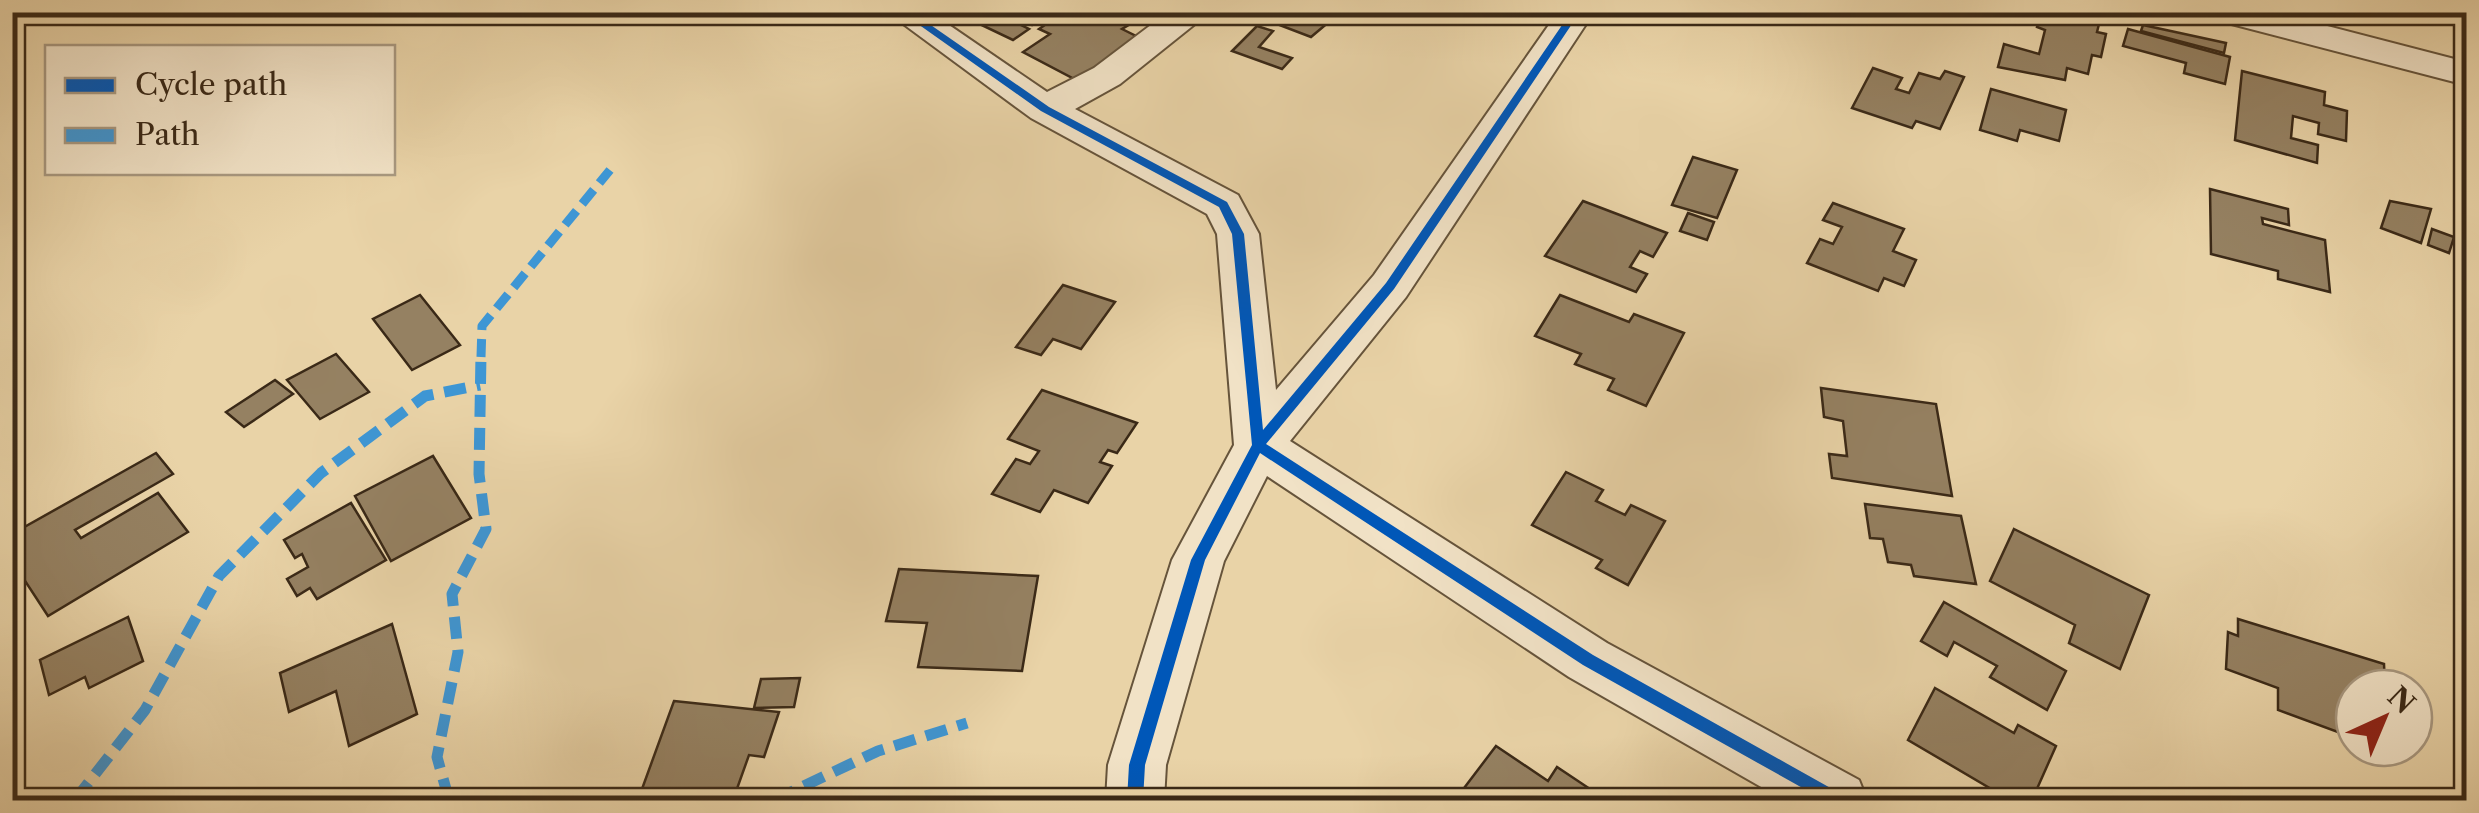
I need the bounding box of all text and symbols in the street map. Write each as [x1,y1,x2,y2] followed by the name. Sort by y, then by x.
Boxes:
[45,45,395,175] legend
[135,66,287,103] text: Cycle path
[135,116,200,153] text: Path
[2334,668,2434,768] north arrow
[2381,679,2422,721] text: N

